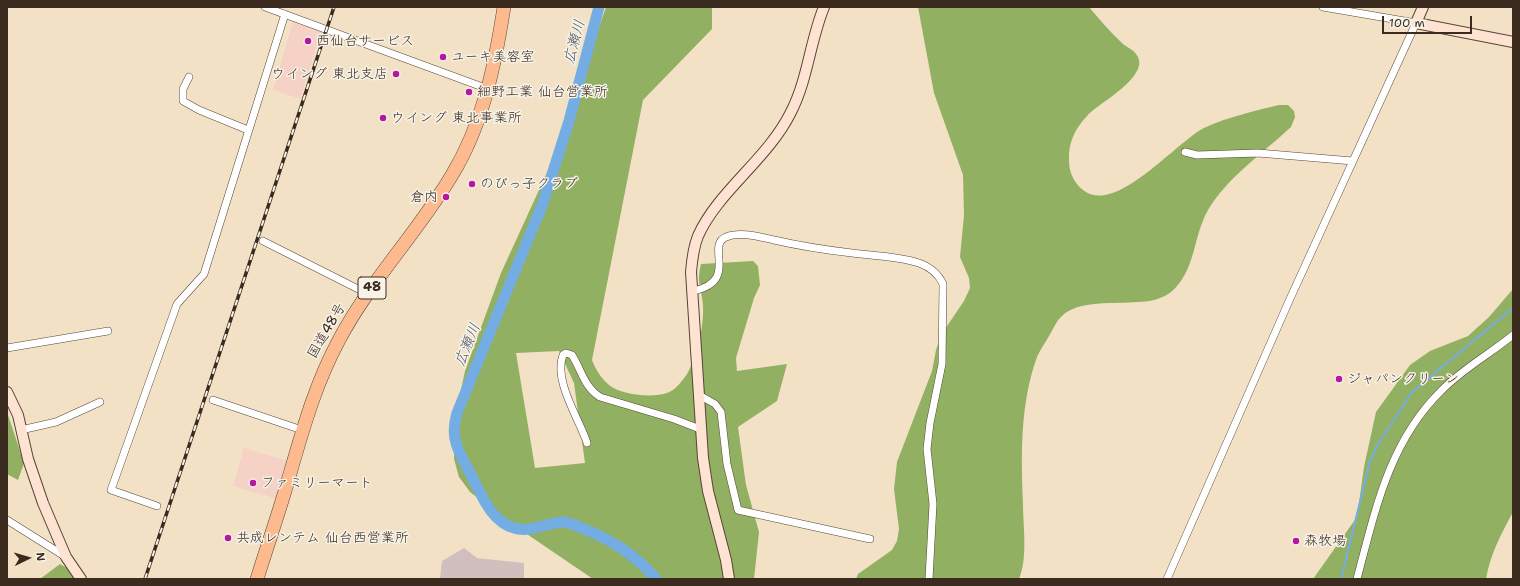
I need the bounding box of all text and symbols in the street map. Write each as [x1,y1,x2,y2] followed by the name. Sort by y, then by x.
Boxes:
[1384,8,1474,34] scale bar
[1389,15,1425,31] text: 100 m
[560,18,590,66] water label: 広瀬川
[316,33,414,49] place label: 西仙台サービス
[303,36,313,46] marker: 西仙台サービス
[451,49,534,65] place label: ユーキ美容室
[438,52,448,62] marker: ユーキ美容室
[271,66,388,82] place label: ウイング 東北支店
[391,69,401,79] marker: ウイング 東北支店
[477,84,608,100] place label: 細野工業 仙台営業所
[464,87,474,97] marker: 細野工業 仙台営業所
[391,110,522,126] place label: ウイング 東北事業所
[378,113,388,123] marker: ウイング 東北事業所
[480,176,578,192] place label: のびっ子クラブ
[467,179,477,189] marker: のびっ子クラブ
[410,189,438,205] place label: 倉内
[441,192,451,202] marker: 倉内
[358,277,386,299] road number: 48
[304,300,350,362] street label: 国道48号
[451,321,485,369] water label: 広瀬川
[1347,371,1459,387] place label: ジャパンクリーン
[1334,374,1344,384] marker: ジャパンクリーン
[261,475,373,491] place label: ファミリーマート
[248,478,258,488] marker: ファミリーマート
[236,530,409,546] place label: 共成レンテム 仙台西営業所
[223,533,233,543] marker: 共成レンテム 仙台西営業所
[1304,533,1346,549] place label: 森牧場
[1291,536,1301,546] marker: 森牧場
[8,538,48,578] north arrow
[33,552,48,562] text: N

